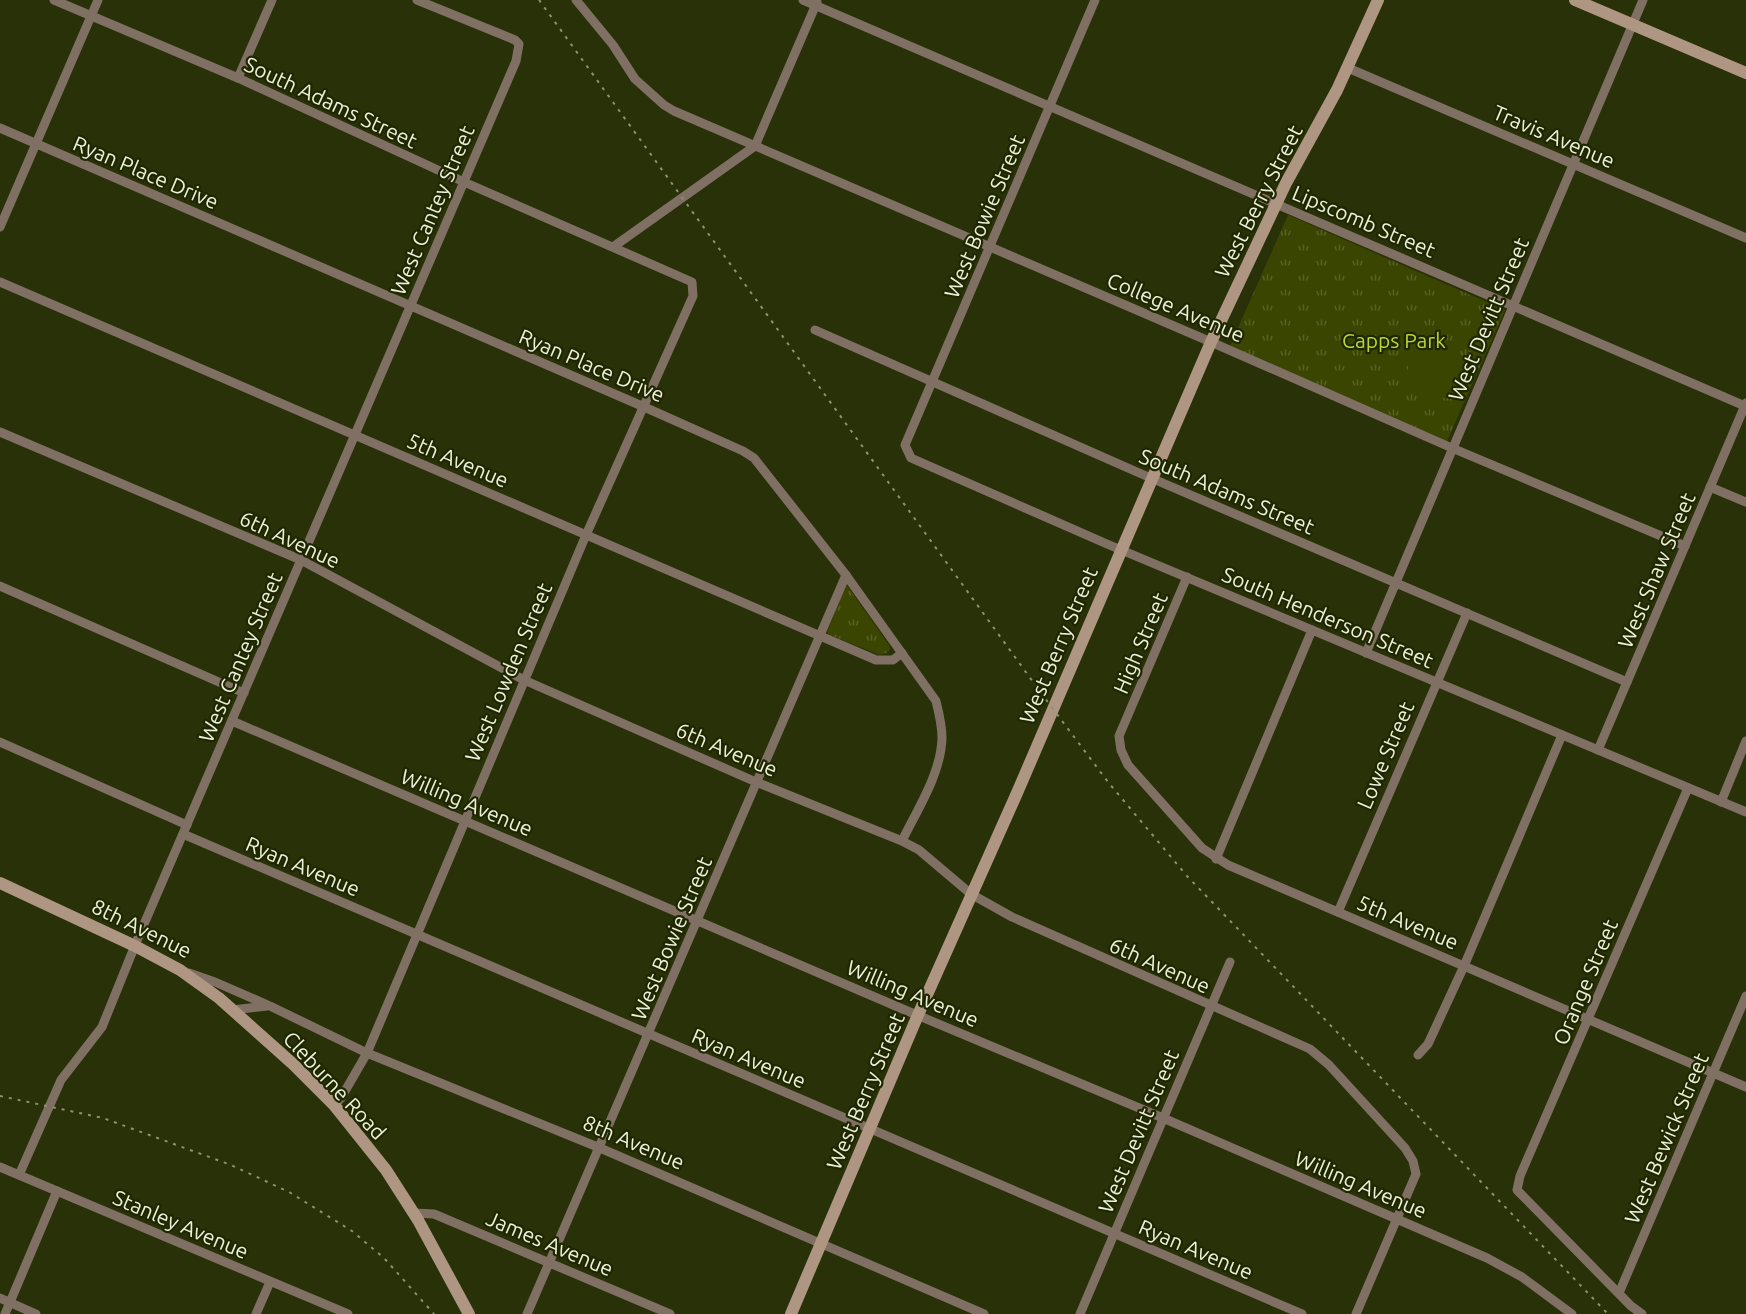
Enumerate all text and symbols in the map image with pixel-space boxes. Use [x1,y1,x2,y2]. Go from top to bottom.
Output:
street label: South Adams Street [241,51,421,153]
street label: Travis Avenue [1490,100,1618,172]
street label: West Berry Street [1209,121,1307,281]
street label: West Cantey Street [385,122,479,298]
street label: Ryan Place Drive [70,131,222,213]
street label: West Bowie Street [939,131,1029,301]
street label: Lipscomb Street [1289,180,1439,262]
street label: West Devitt Street [1443,234,1533,404]
street label: College Avenue [1104,267,1248,347]
street label: Ryan Place Drive [516,324,668,406]
park label: Capps Park [1342,328,1446,352]
street label: 5th Avenue [404,428,512,492]
street label: South Adams Street [1136,443,1318,539]
street label: West Shaw Street [1612,489,1700,651]
street label: 6th Avenue [236,505,344,573]
street label: South Henderson Street [1219,562,1437,672]
street label: West Berry Street [1014,563,1102,727]
street label: West Cantey Street [193,569,287,745]
street label: West Lowden Street [460,579,556,765]
street label: High Street [1108,589,1172,697]
street label: Lowe Street [1352,698,1418,812]
street label: 6th Avenue [673,717,781,781]
street label: Willing Avenue [398,763,536,841]
street label: Ryan Avenue [242,831,364,901]
street label: West Bowie Street [626,853,716,1023]
street label: 5th Avenue [1354,890,1462,954]
street label: 8th Avenue [88,894,196,962]
street label: Orange Street [1548,916,1622,1048]
street label: 6th Avenue [1106,932,1214,998]
street label: Willing Avenue [844,954,982,1032]
street label: West Berry Street [821,1009,909,1173]
street label: Ryan Avenue [688,1023,810,1093]
street label: Cleburne Road [279,1026,391,1144]
street label: West Devitt Street [1093,1046,1183,1216]
street label: West Bewick Street [1619,1049,1713,1227]
street label: 8th Avenue [580,1110,688,1174]
street label: Willing Avenue [1292,1145,1430,1223]
street label: Stanley Avenue [110,1185,252,1263]
street label: James Avenue [483,1205,617,1281]
street label: Ryan Avenue [1135,1214,1257,1284]

